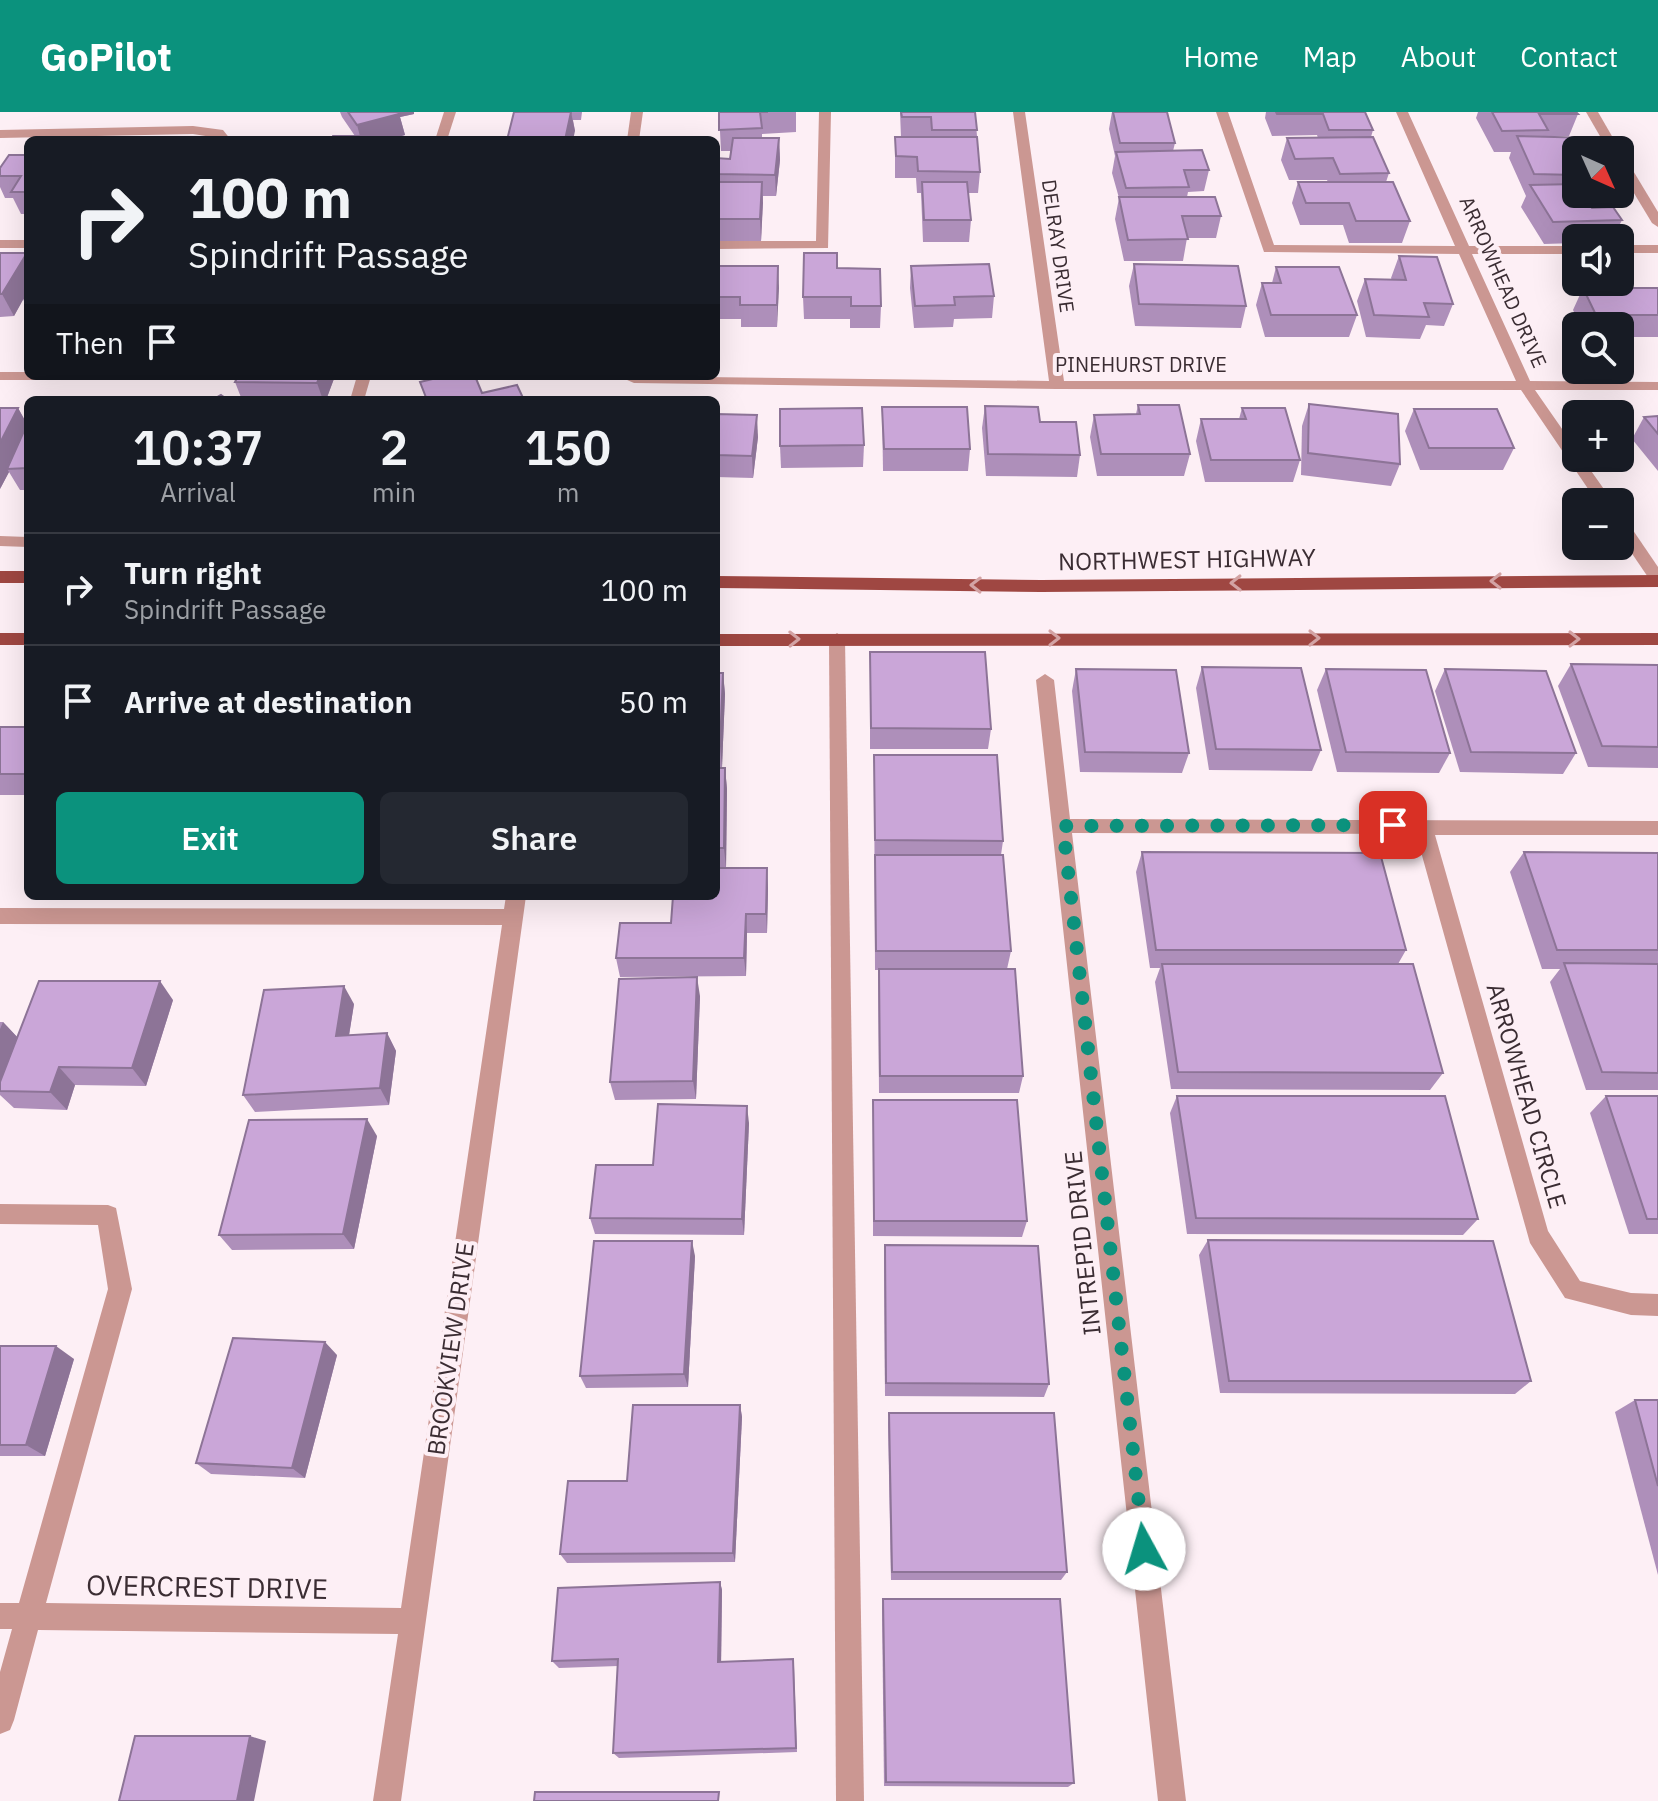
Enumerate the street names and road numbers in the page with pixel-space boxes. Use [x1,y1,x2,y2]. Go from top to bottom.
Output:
street label: DELRAY DRIVE [1036,178,1081,314]
street label: ARROWHEAD DRIVE [1453,192,1553,372]
street label: PINEHURST DRIVE [1055,351,1227,378]
street label: NORTHWEST HIGHWAY [1058,541,1316,577]
street label: ARROWHEAD CIRCLE [1479,979,1574,1212]
street label: INTREPID DRIVE [1056,1149,1108,1337]
street label: BROOKVIEW DRIVE [419,1240,481,1457]
street label: OVERCREST DRIVE [86,1566,328,1607]

